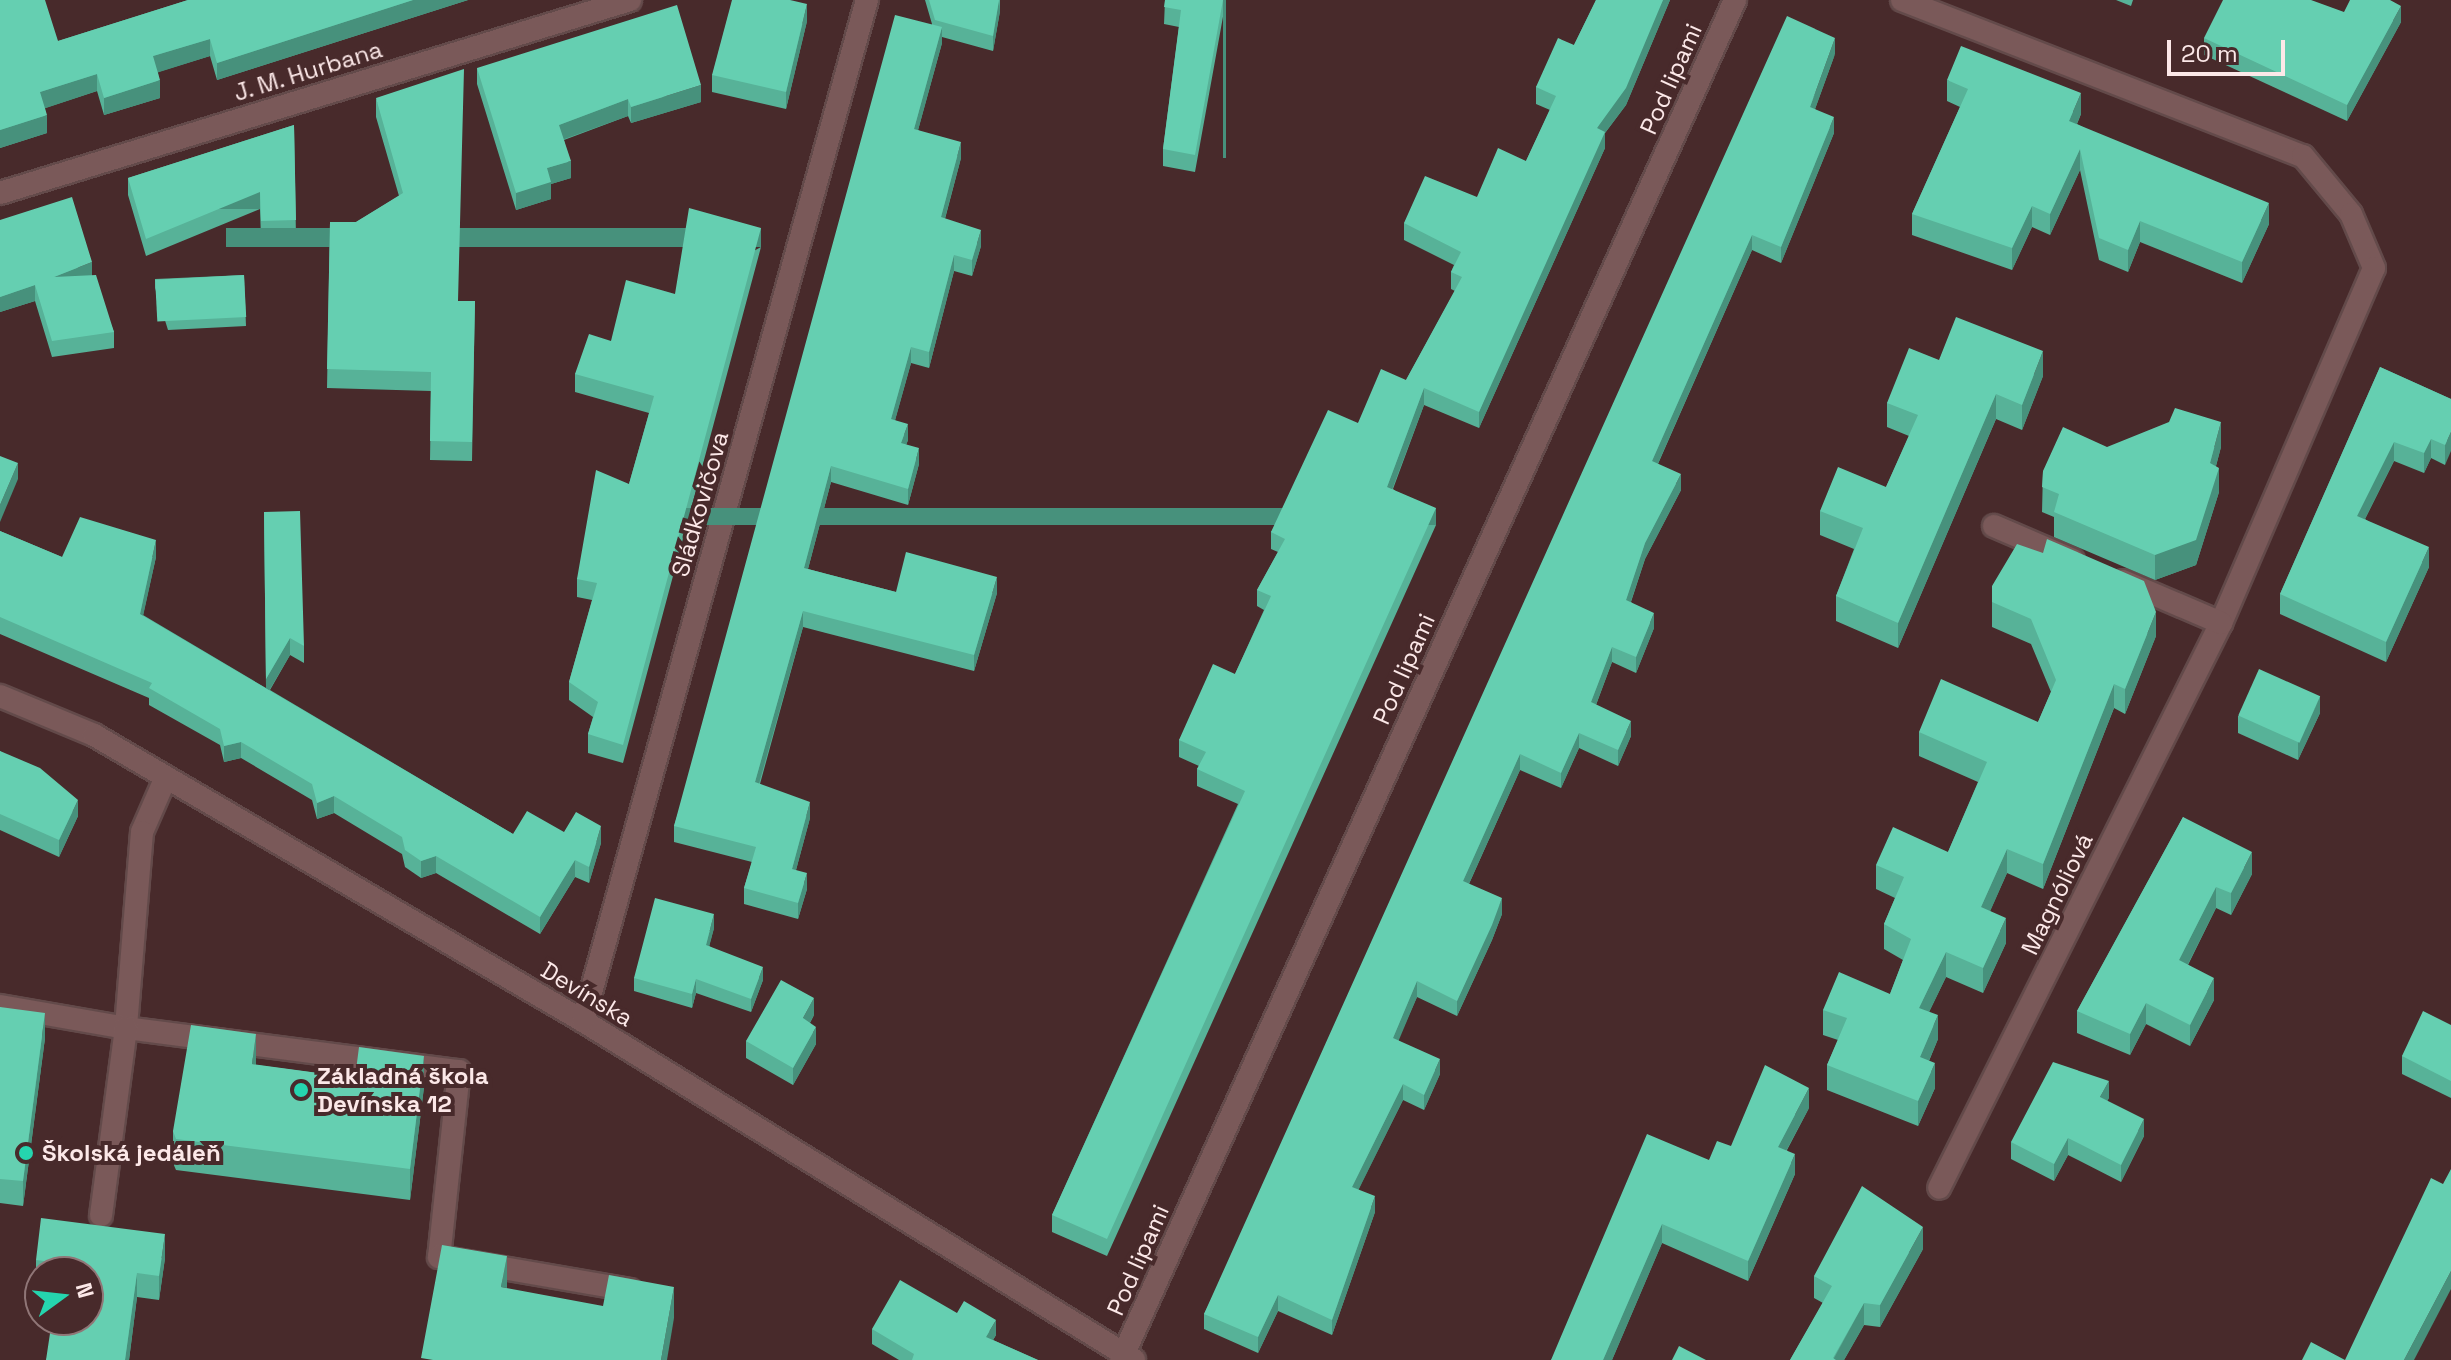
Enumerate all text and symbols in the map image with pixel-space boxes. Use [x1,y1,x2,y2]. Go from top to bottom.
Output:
street label: Pod lipami [1634,19,1708,139]
scale bar [2171,24,2289,74]
street label: J. M. Hurbana [229,35,387,107]
text: 20 m [2181,38,2238,69]
street label: Sládkovičova [665,428,735,580]
street label: Pod lipami [1367,609,1441,729]
street label: Magnóliová [2015,829,2099,959]
street label: Devínska [536,955,638,1033]
place label: Základná škola Devínska 12 [317,1062,489,1118]
marker: Základná škola Devínska 12 [292,1081,310,1099]
place label: Školská jedáleň [42,1139,221,1167]
marker: Školská jedáleň [17,1144,35,1162]
street label: Pod lipami [1101,1200,1175,1320]
north arrow [24,1256,104,1336]
text: N [70,1280,101,1301]

